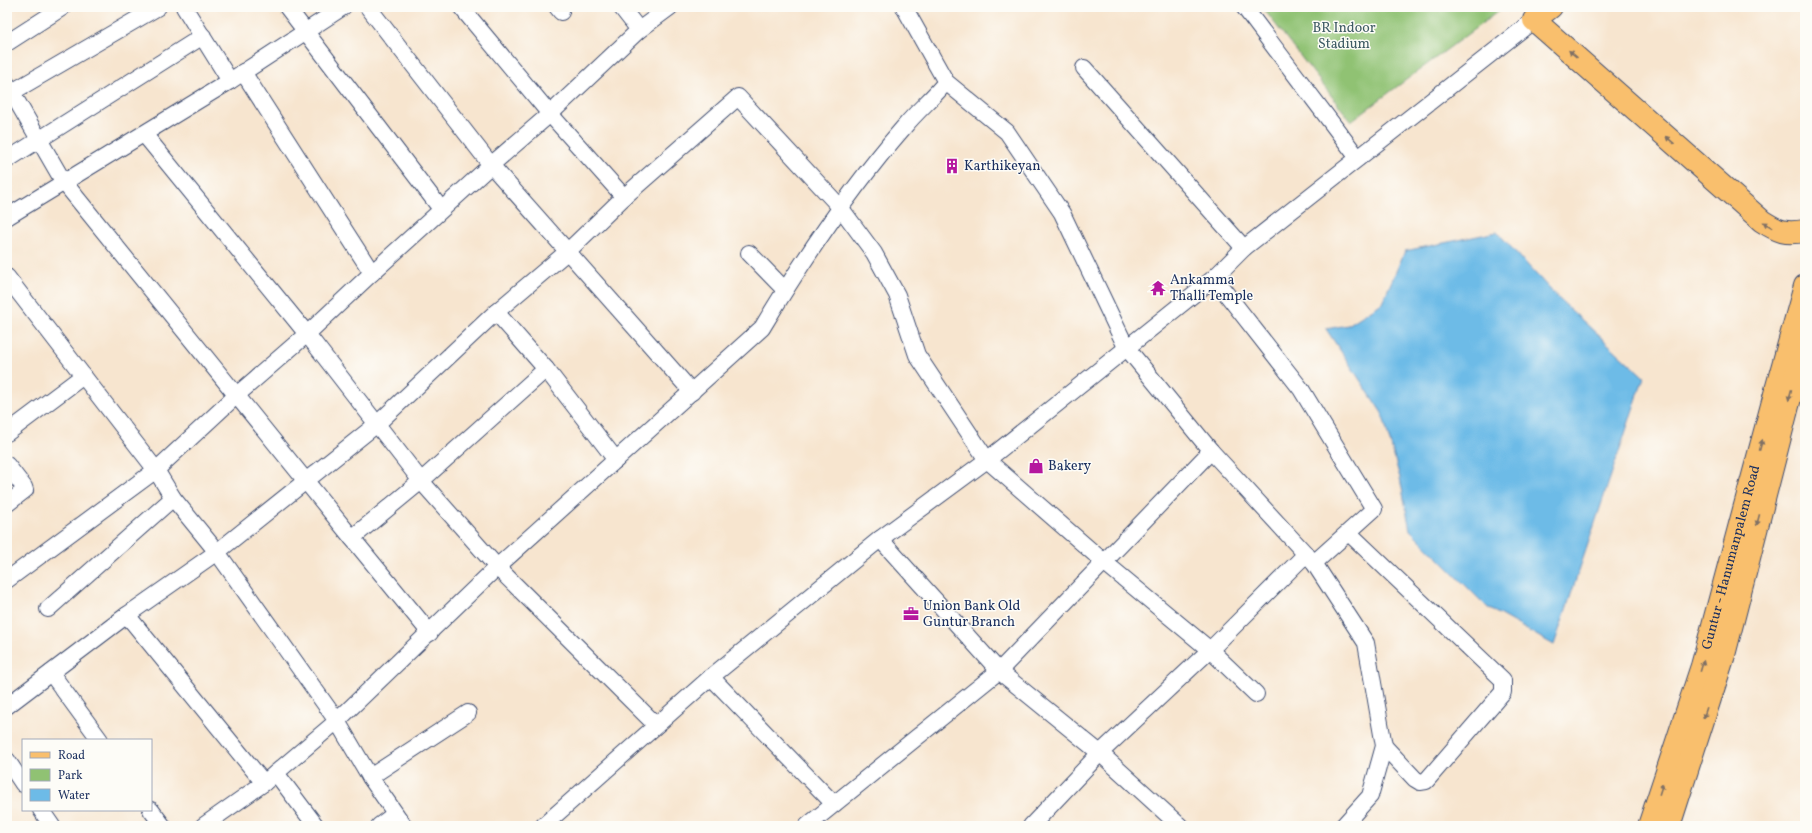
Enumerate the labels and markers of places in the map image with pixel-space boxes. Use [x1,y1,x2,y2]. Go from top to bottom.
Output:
building icon: Karthikeyan [943,157,961,175]
place label: Karthikeyan [964,157,1041,176]
place label: Ankamma Thalli Temple [1170,271,1253,306]
temple icon: Ankamma Thalli Temple [1149,279,1167,297]
shop icon: Bakery [1027,457,1045,475]
place label: Bakery [1048,457,1092,476]
place label: Union Bank Old Guntur Branch [923,597,1021,632]
office icon: Union Bank Old Guntur Branch [902,605,920,623]

